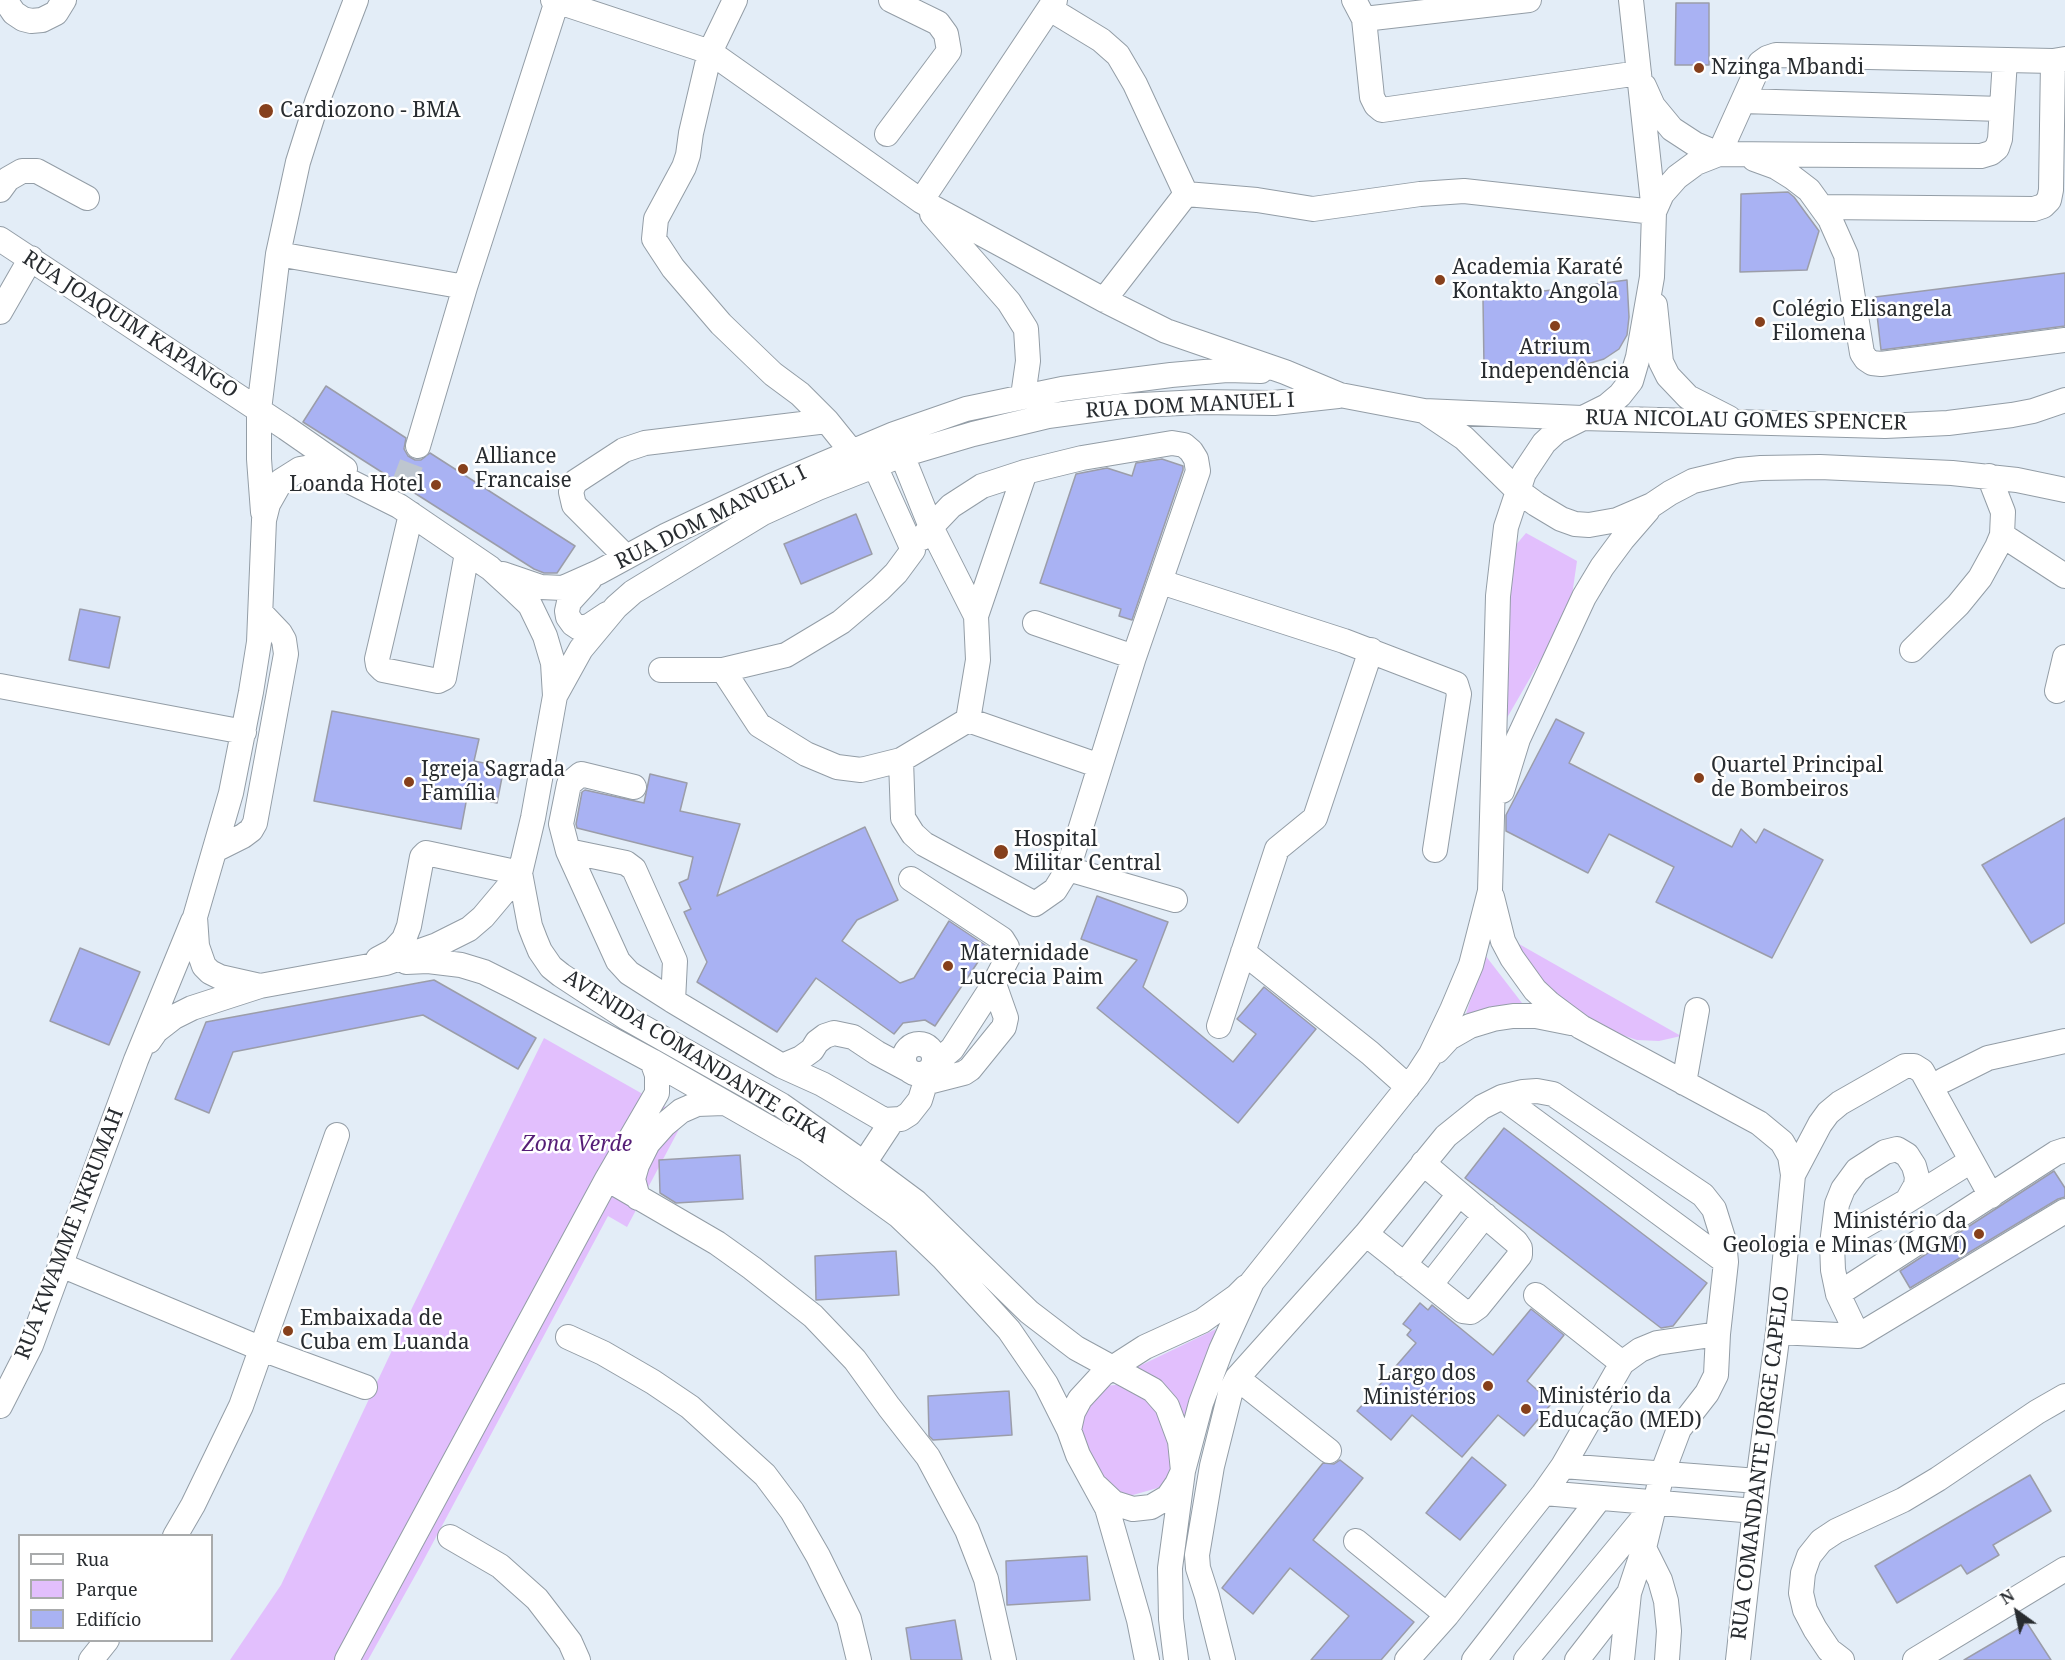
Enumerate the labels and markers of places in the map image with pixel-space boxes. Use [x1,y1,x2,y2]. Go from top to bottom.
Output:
place label: Nzinga Mbandi [1711,55,1864,81]
marker: Nzinga Mbandi [1692,61,1706,75]
place label: Cardiozono - BMA [280,98,461,124]
marker: Cardiozono - BMA [257,102,275,120]
place label: Academia Karaté Kontakto Angola [1452,255,1623,305]
marker: Academia Karaté Kontakto Angola [1433,273,1447,287]
place label: Colégio Elisangela Filomena [1772,297,1952,347]
marker: Colégio Elisangela Filomena [1753,315,1767,329]
marker: Atrium Independência [1548,319,1562,333]
place label: Atrium Independência [1480,335,1630,385]
place label: Alliance Francaise [475,444,572,494]
marker: Alliance Francaise [456,462,470,476]
place label: Loanda Hotel [289,472,424,498]
marker: Loanda Hotel [429,478,443,492]
place label: Quartel Principal de Bombeiros [1711,753,1883,803]
place label: Igreja Sagrada Família [421,757,565,807]
marker: Quartel Principal de Bombeiros [1692,771,1706,785]
marker: Igreja Sagrada Família [402,775,416,789]
place label: Hospital Militar Central [1014,827,1161,877]
marker: Hospital Militar Central [992,843,1010,861]
place label: Maternidade Lucrecia Paim [960,941,1103,991]
marker: Maternidade Lucrecia Paim [941,959,955,973]
place label: Ministério da Geologia e Minas (MGM) [1722,1209,1967,1259]
marker: Ministério da Geologia e Minas (MGM) [1972,1227,1986,1241]
place label: Embaixada de Cuba em Luanda [300,1306,469,1356]
marker: Embaixada de Cuba em Luanda [281,1324,295,1338]
place label: Largo dos Ministérios [1363,1361,1476,1411]
marker: Largo dos Ministérios [1481,1379,1495,1393]
place label: Ministério da Educação (MED) [1538,1384,1702,1434]
marker: Ministério da Educação (MED) [1519,1402,1533,1416]

